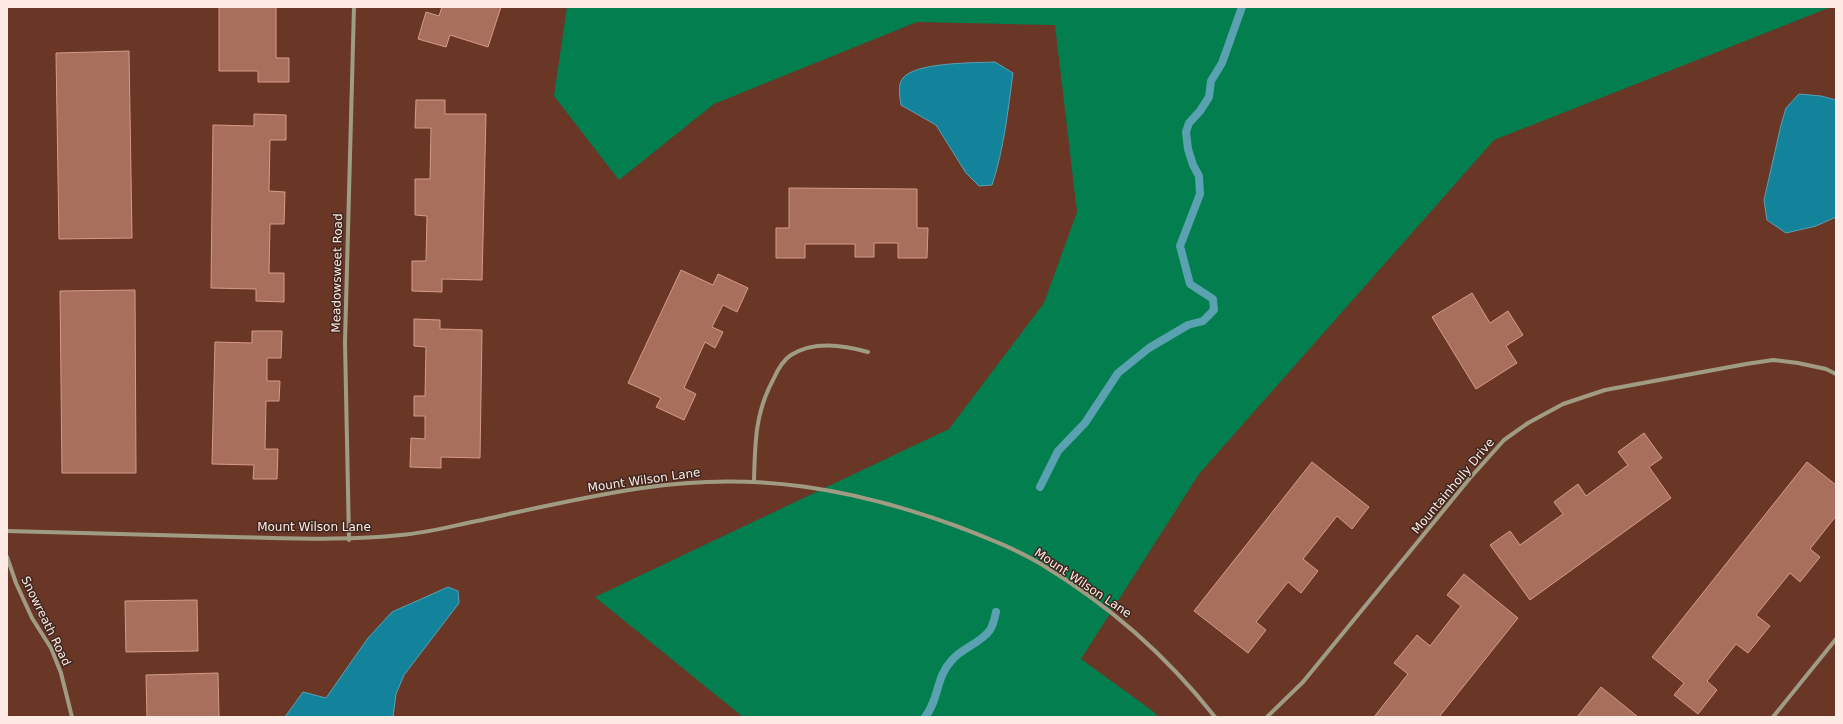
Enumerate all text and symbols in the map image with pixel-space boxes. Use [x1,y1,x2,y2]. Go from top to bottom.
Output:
street label: Meadowsweet Road [329,213,345,333]
street label: Mountainholly Drive [1409,435,1497,537]
street label: Mount Wilson Lane [587,465,701,495]
street label: Mount Wilson Lane [257,520,371,534]
street label: Mount Wilson Lane [1032,545,1134,621]
street label: Snowreath Road [18,574,74,668]

